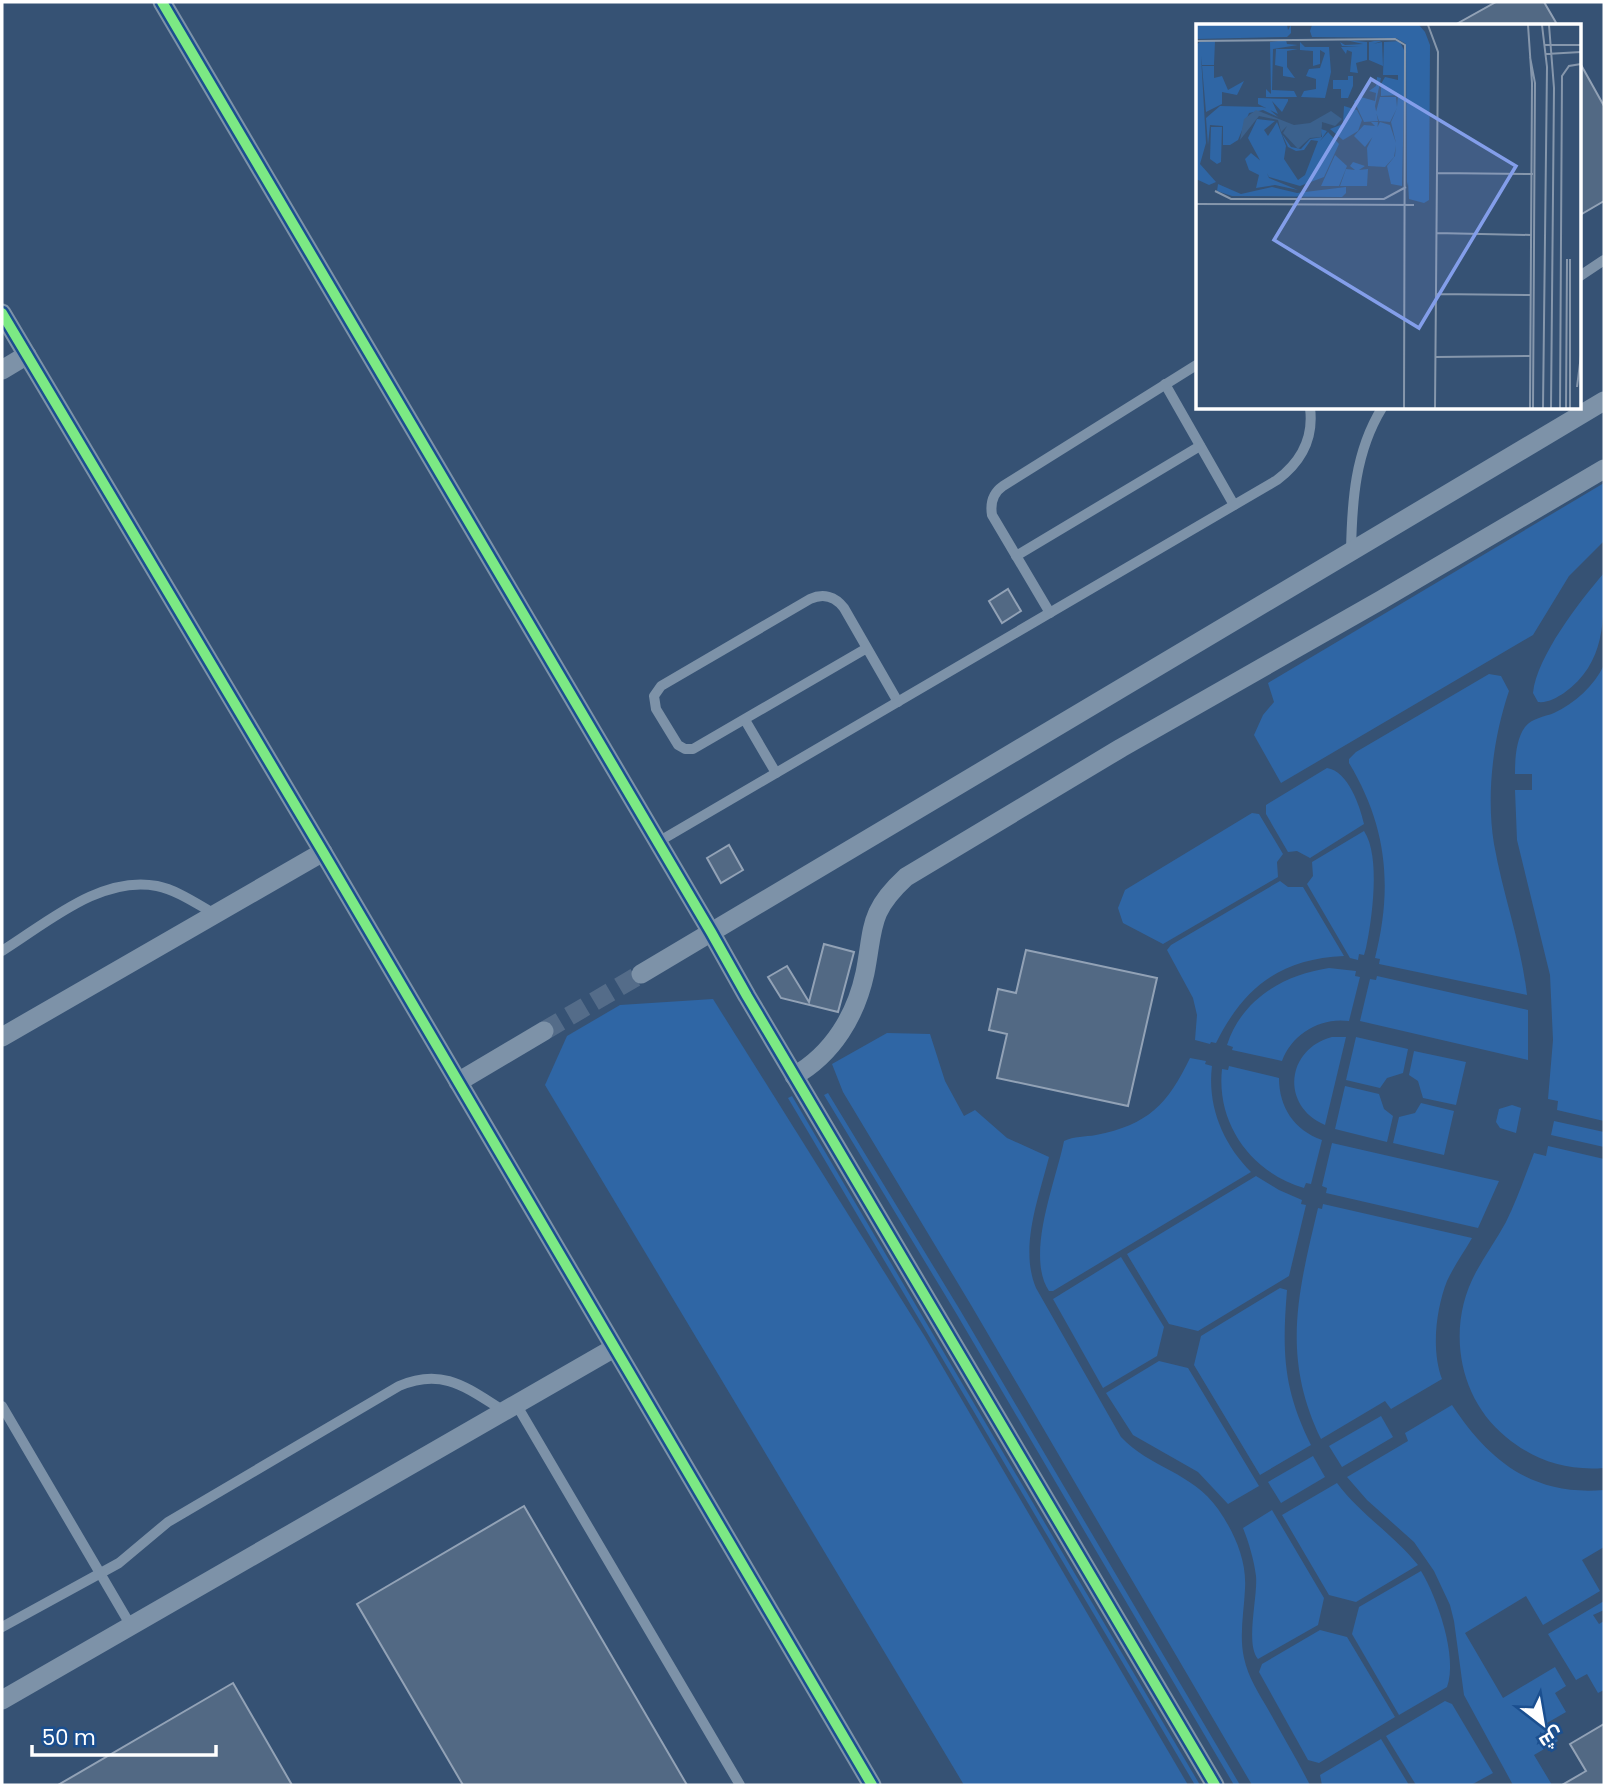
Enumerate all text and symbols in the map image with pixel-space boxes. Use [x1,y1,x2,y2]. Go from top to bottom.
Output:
inset map [1196,24,1582,410]
north arrow [1508,1689,1578,1759]
scale bar [32,1714,215,1758]
text: ش [1534,1720,1569,1756]
text: 50 m [42,1723,96,1752]

